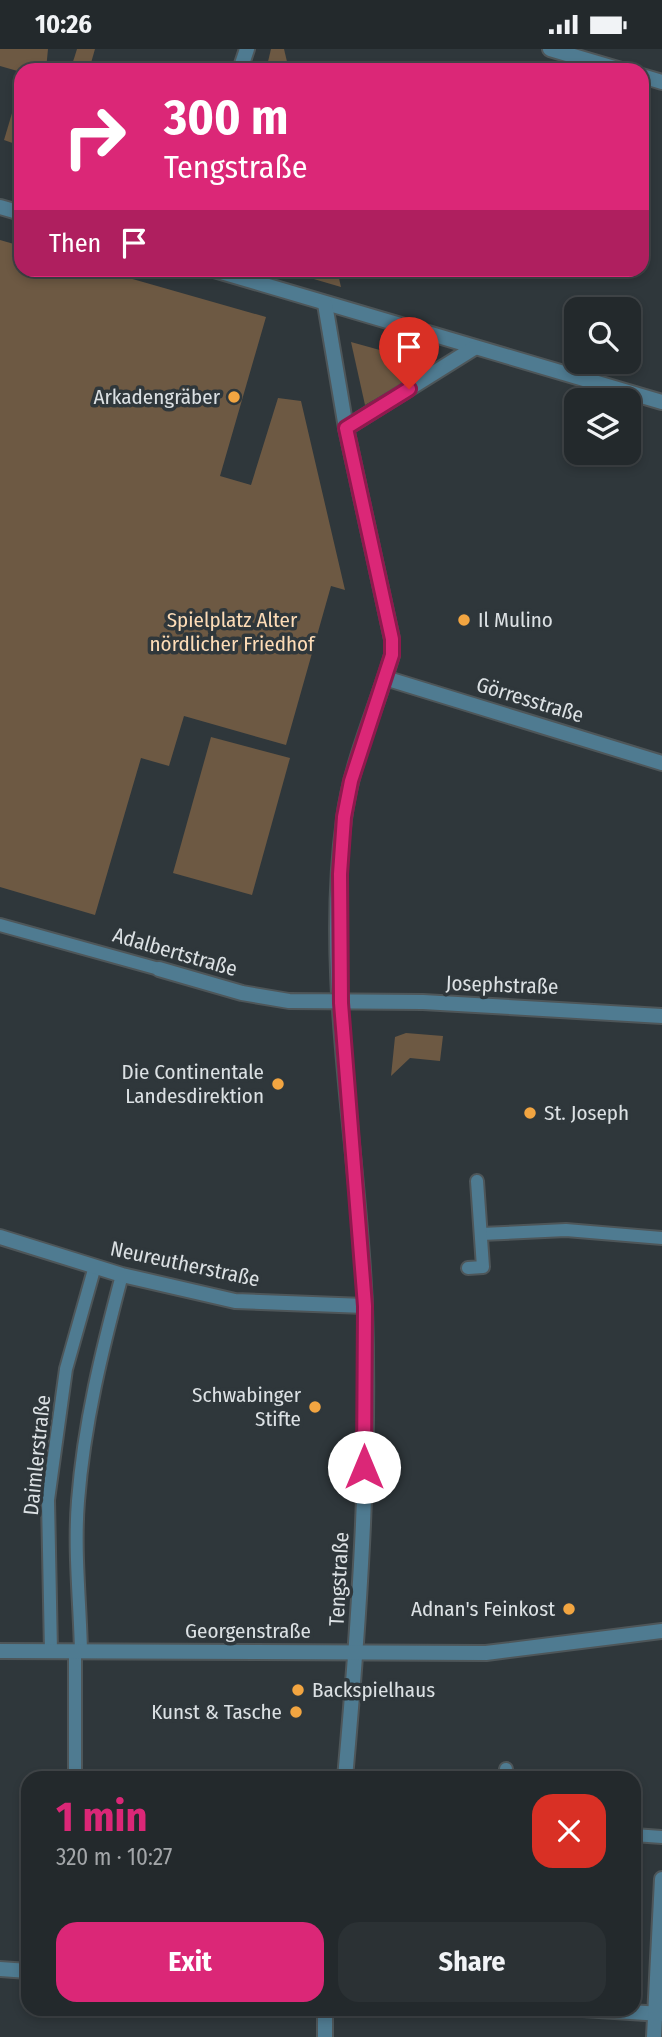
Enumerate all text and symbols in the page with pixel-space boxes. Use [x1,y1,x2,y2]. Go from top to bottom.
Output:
text: 10:26 [35,9,92,40]
text: 300 m [164,88,288,147]
icon: right [49,91,140,182]
text: Tengstraße [164,148,307,186]
icon: arrive [115,224,153,262]
text: Then [49,228,101,259]
map controls [564,297,641,465]
button: search [564,297,641,374]
pin [379,317,439,389]
icon: arrive [390,328,428,366]
place label: Arkadengräber [93,384,221,410]
button: layers [564,388,641,465]
marker: Arkadengräber [226,389,242,405]
park label: Spielplatz Alter nördlicher Friedhof [150,607,316,657]
place label: Il Mulino [478,607,553,633]
marker: Il Mulino [456,612,472,628]
street label: Görresstraße [473,671,587,729]
street label: Adalbertstraße [110,922,240,982]
street label: Josephstraße [445,970,559,1000]
place label: Die Continentale Landesdirektion [122,1059,264,1109]
marker: Die Continentale Landesdirektion [270,1076,286,1092]
place label: St. Joseph [544,1100,629,1126]
marker: St. Joseph [522,1105,538,1121]
street label: Neureutherstraße [108,1235,262,1293]
place label: Schwabinger Stifte [192,1382,302,1432]
street label: Daimlerstraße [18,1393,56,1517]
marker: Schwabinger Stifte [307,1399,323,1415]
position arrow [327,1430,401,1504]
street label: Tengstraße [324,1531,354,1627]
place label: Adnan's Feinkost [411,1596,555,1622]
marker: Adnan's Feinkost [561,1601,577,1617]
street label: Georgenstraße [185,1618,311,1644]
place label: Backspielhaus [312,1677,435,1703]
marker: Backspielhaus [290,1682,306,1698]
place label: Kunst & Tasche [151,1699,282,1725]
marker: Kunst & Tasche [288,1704,304,1720]
text: 1 min [56,1792,147,1842]
button: close [532,1794,606,1868]
text: 320 m · 10:27 [56,1843,172,1871]
button: Exit [56,1922,324,2002]
button: Share [338,1922,606,2002]

